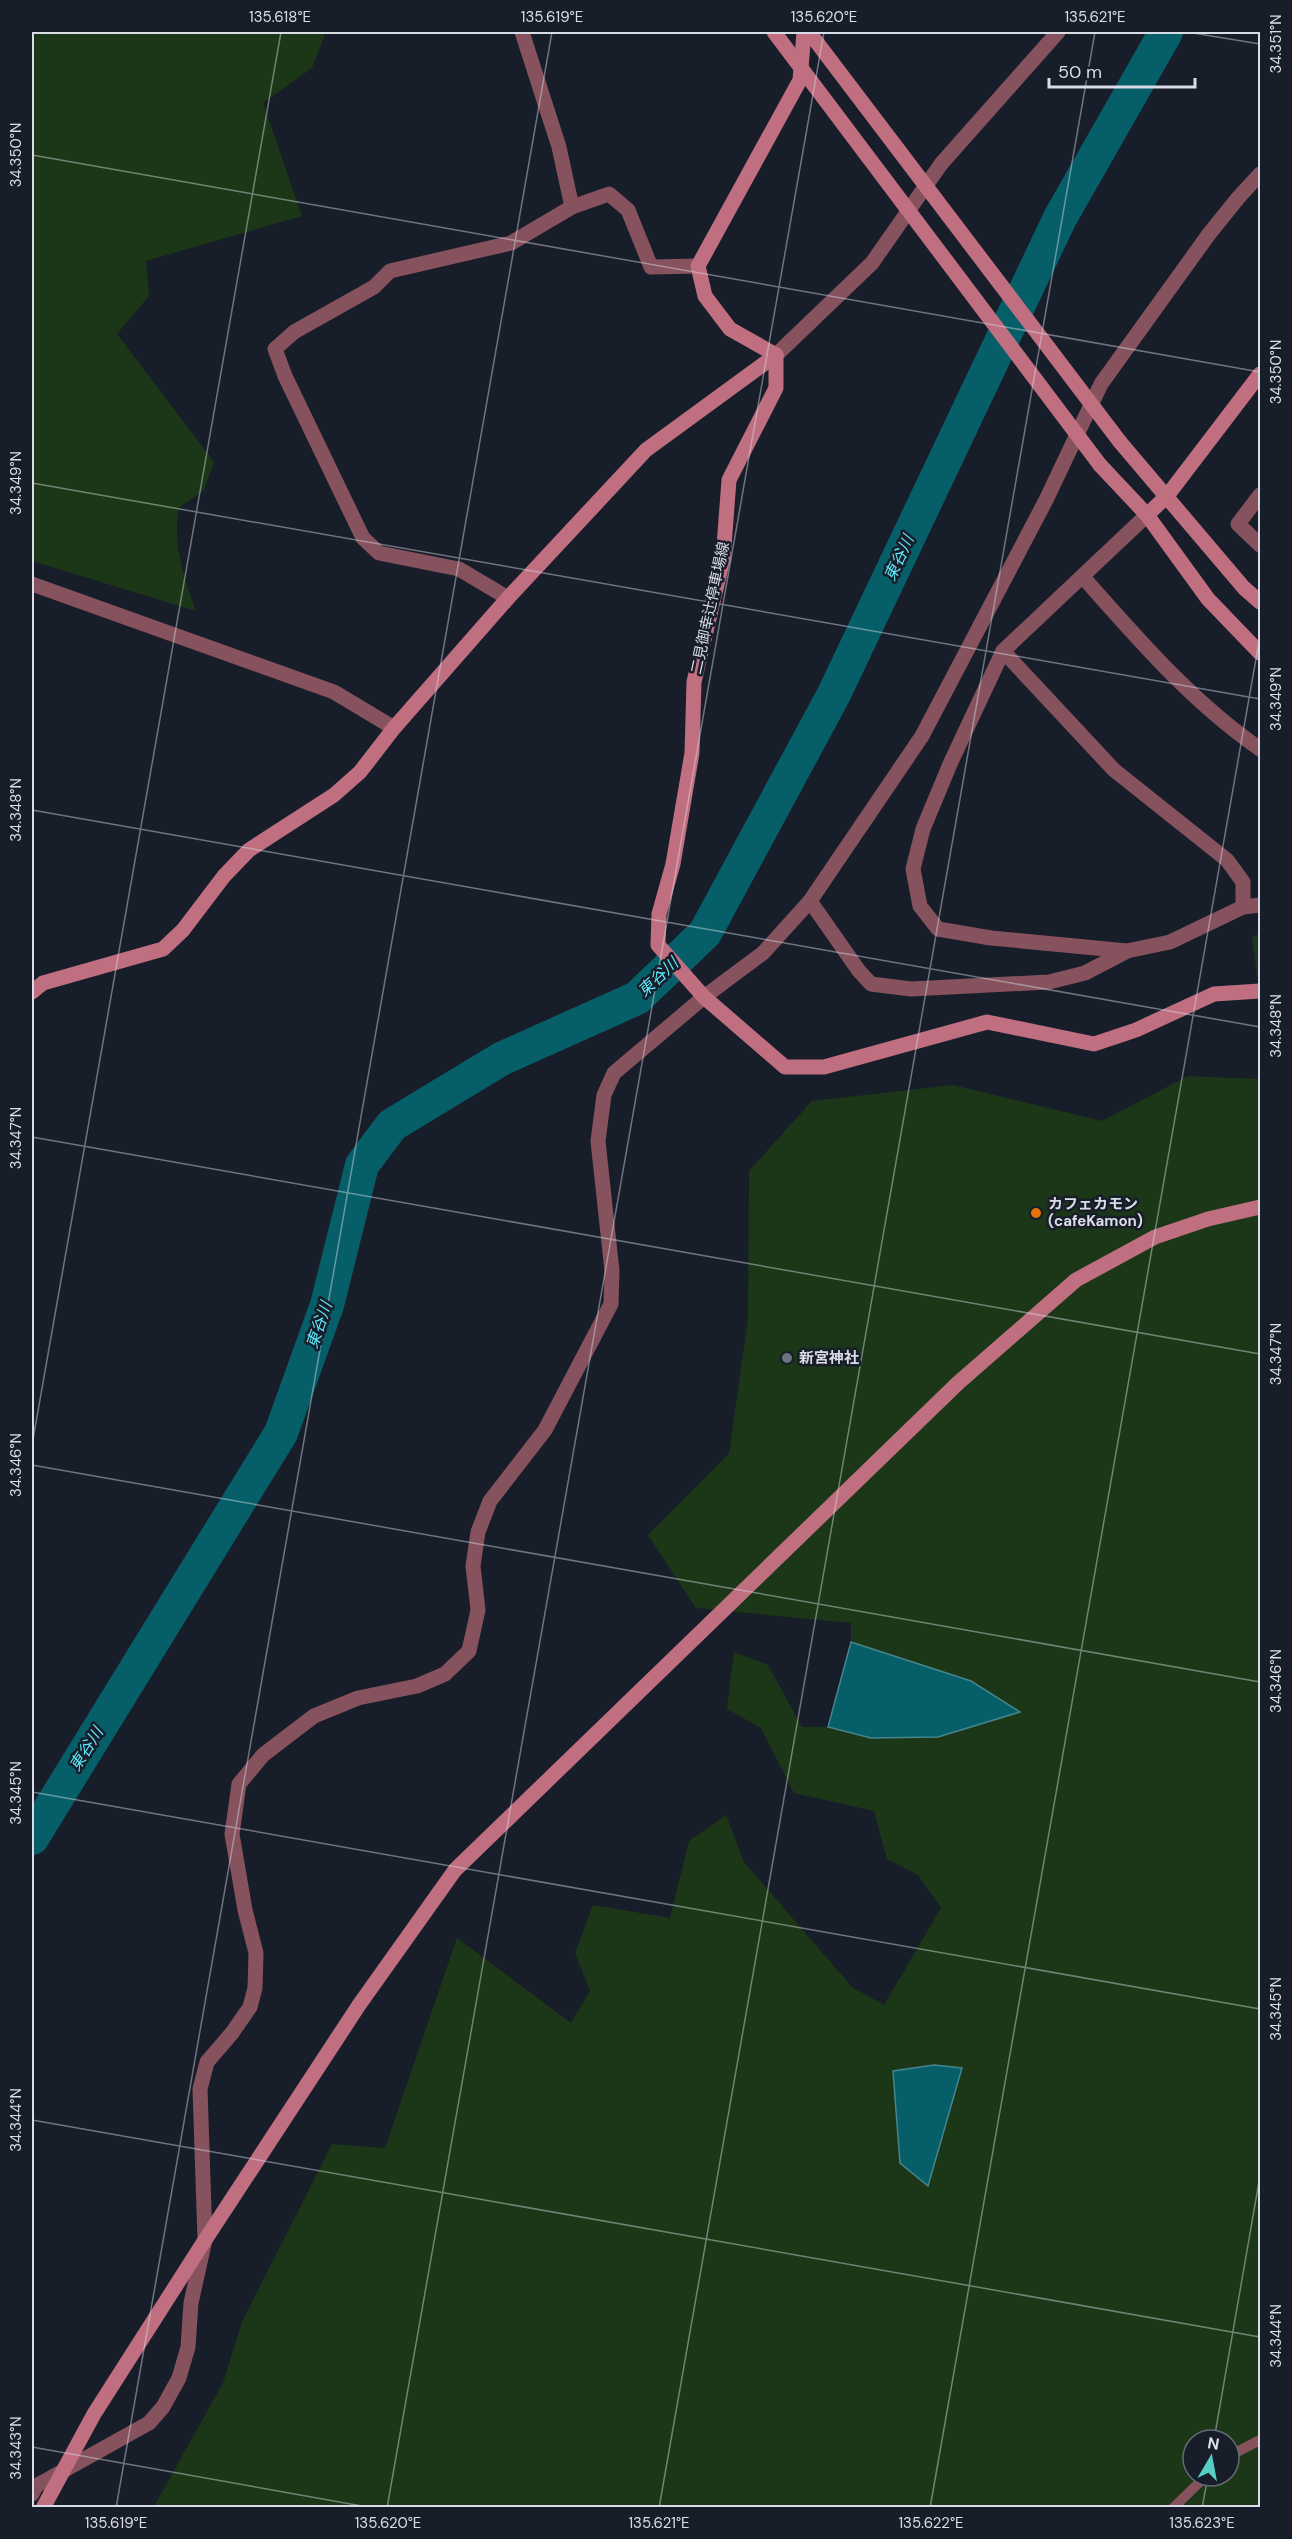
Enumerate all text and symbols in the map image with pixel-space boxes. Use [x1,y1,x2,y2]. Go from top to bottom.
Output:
text: 135.618°E [249,7,311,27]
text: 135.619°E [521,7,583,27]
text: 135.620°E [791,7,857,27]
text: 135.621°E [1064,7,1126,27]
text: 34.351°N [1266,14,1286,74]
scale bar [1049,51,1194,89]
text: 50 m [1058,60,1102,84]
text: 34.350°N [6,123,26,187]
text: 34.350°N [1266,340,1286,404]
text: 34.349°N [6,451,26,515]
water label: 東谷川 [879,530,920,584]
street label: 二見御幸辻停車場線 [686,540,734,676]
text: 34.349°N [1266,667,1286,731]
text: 34.348°N [6,778,26,842]
water label: 東谷川 [633,952,684,1001]
text: 34.348°N [1266,994,1286,1058]
text: 34.347°N [6,1107,26,1169]
place label: カフェカモン (cafeKamon) [1048,1194,1143,1231]
marker: カフェカモン (cafeKamon) [1029,1206,1043,1220]
water label: 東谷川 [301,1297,337,1351]
text: 34.347°N [1266,1323,1286,1385]
place label: 新宮神社 [799,1348,859,1368]
marker: 新宮神社 [780,1351,794,1365]
text: 34.346°N [6,1433,26,1497]
text: 34.346°N [1266,1649,1286,1713]
water label: 東谷川 [64,1721,109,1775]
text: 34.345°N [6,1761,26,1825]
text: 34.345°N [1266,1977,1286,2041]
text: 34.344°N [6,2088,26,2152]
text: 34.344°N [1266,2304,1286,2368]
text: 34.343°N [6,2416,26,2480]
north arrow [1181,2428,1241,2488]
text: N [1206,2432,1221,2455]
text: 135.619°E [85,2513,147,2533]
text: 135.620°E [355,2513,421,2533]
text: 135.621°E [628,2513,690,2533]
text: 135.622°E [898,2513,964,2533]
text: 135.623°E [1169,2513,1235,2533]

